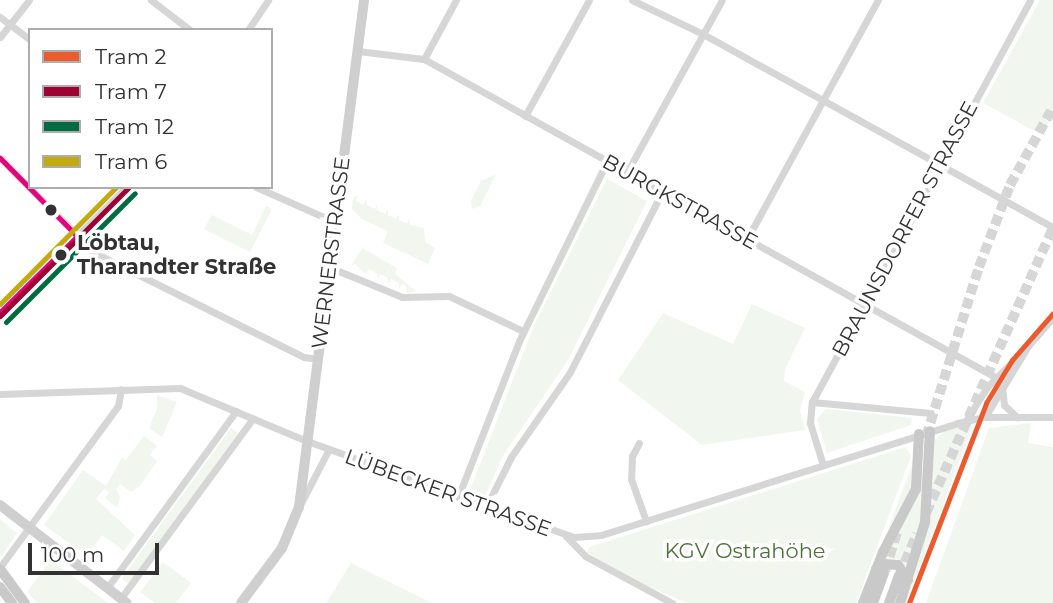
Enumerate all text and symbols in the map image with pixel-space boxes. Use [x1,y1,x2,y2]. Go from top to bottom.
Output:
legend [28,28,273,189]
text: Tram 2 [95,44,166,69]
text: Tram 7 [95,79,167,104]
street label: BRAUNSDORFER STRASSE [827,97,983,361]
text: Tram 12 [95,114,174,139]
text: Tram 6 [95,149,167,174]
street label: BURGKSTRASSE [598,149,762,255]
street label: WERNERSTRASSE [307,155,355,351]
unlabelled marker [44,203,58,217]
place label: Löbtau, Tharandter Straße [77,230,276,280]
marker: Löbtau, Tharandter Straße [51,245,71,265]
street label: LÜBECKER STRASSE [341,444,555,542]
scale bar [32,530,163,574]
park label: KGV Ostrahöhe [664,538,826,564]
text: 100 m [41,542,104,567]

